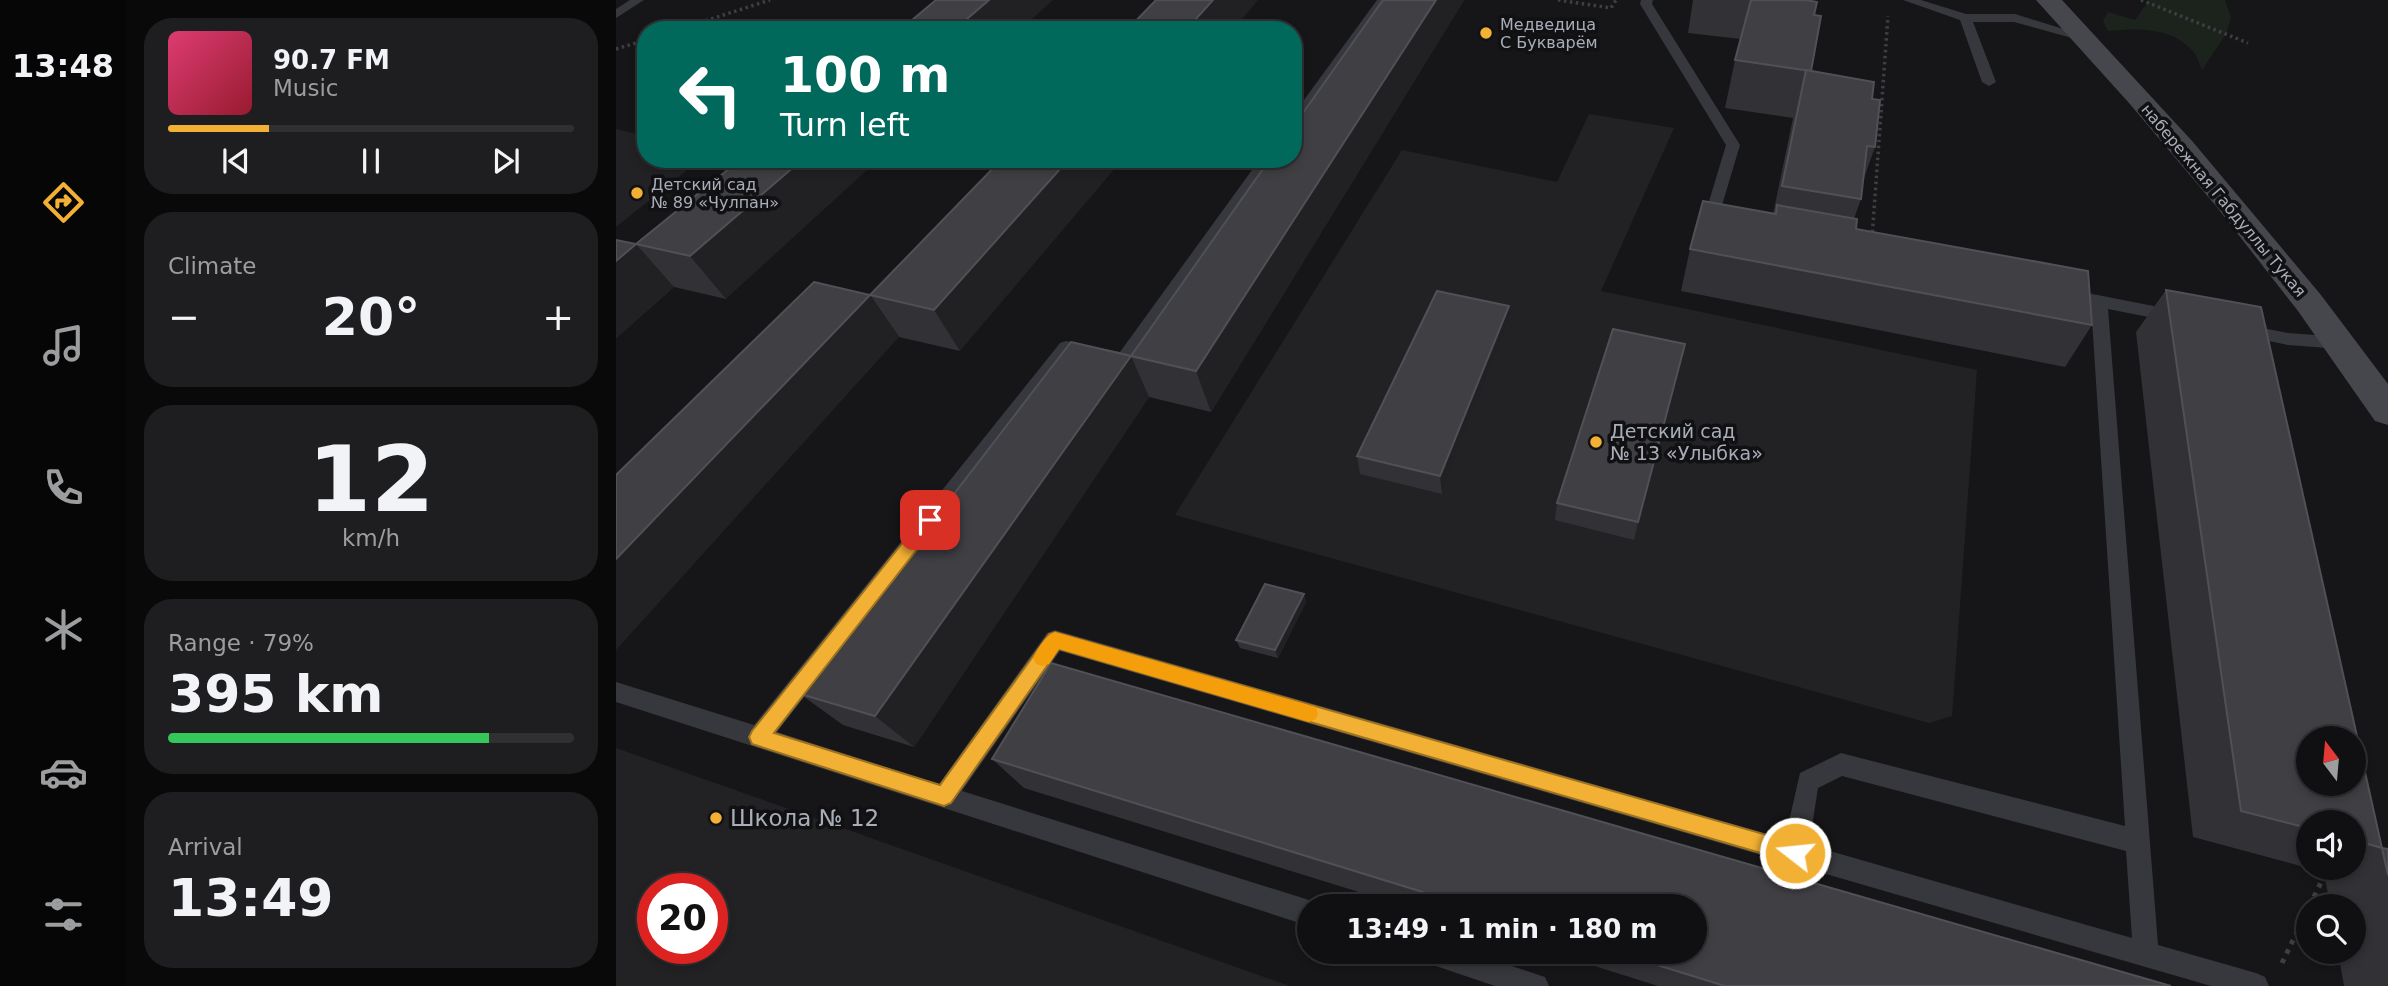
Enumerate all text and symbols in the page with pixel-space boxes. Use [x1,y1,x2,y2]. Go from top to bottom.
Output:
place label: Медведица С Букварём [1500,15,1598,52]
marker: Медведица С Букварём [1478,25,1494,41]
text: 90.7 FM [273,45,390,75]
text: 13:48 [12,47,114,85]
text: 100 m [780,47,950,104]
icon: left [665,49,756,140]
text: Music [273,75,338,101]
street label: набережная Габдуллы Тукая [2137,100,2310,301]
text: Turn left [780,106,910,144]
icon: previous [217,142,255,180]
icon: pause [352,142,390,180]
icon: next [487,142,525,180]
place label: Детский сад № 89 «Чулпан» [651,175,779,212]
icon: directions [39,178,88,227]
marker: Детский сад № 89 «Чулпан» [629,185,645,201]
text: Climate [168,253,257,279]
text: 20° [322,287,420,347]
text: − [168,295,200,339]
text: + [542,295,574,339]
icon: music [39,321,88,370]
place label: Детский сад № 13 «Улыбка» [1610,420,1763,464]
text: 12 [308,427,434,532]
marker: Детский сад № 13 «Улыбка» [1588,434,1604,450]
icon: phone [39,463,88,512]
pin [900,490,960,550]
icon: arrive [911,501,949,539]
text: km/h [342,525,400,551]
icon: climate [39,605,88,654]
text: Range · 79% [168,630,314,656]
text: 395 km [168,664,383,724]
north arrow [2296,726,2366,796]
map controls [2296,726,2366,964]
icon: car [39,748,88,797]
place label: Школа № 12 [730,805,879,831]
marker: Школа № 12 [708,810,724,826]
button: sound [2296,810,2366,880]
position arrow [1758,816,1832,890]
text: Arrival [168,834,243,860]
text: 13:49 [168,868,334,928]
speed limit sign: 20 [637,873,728,964]
icon: filters [39,890,88,939]
button: search [2296,894,2366,964]
text: 13:49 · 1 min · 180 m [1347,914,1657,944]

